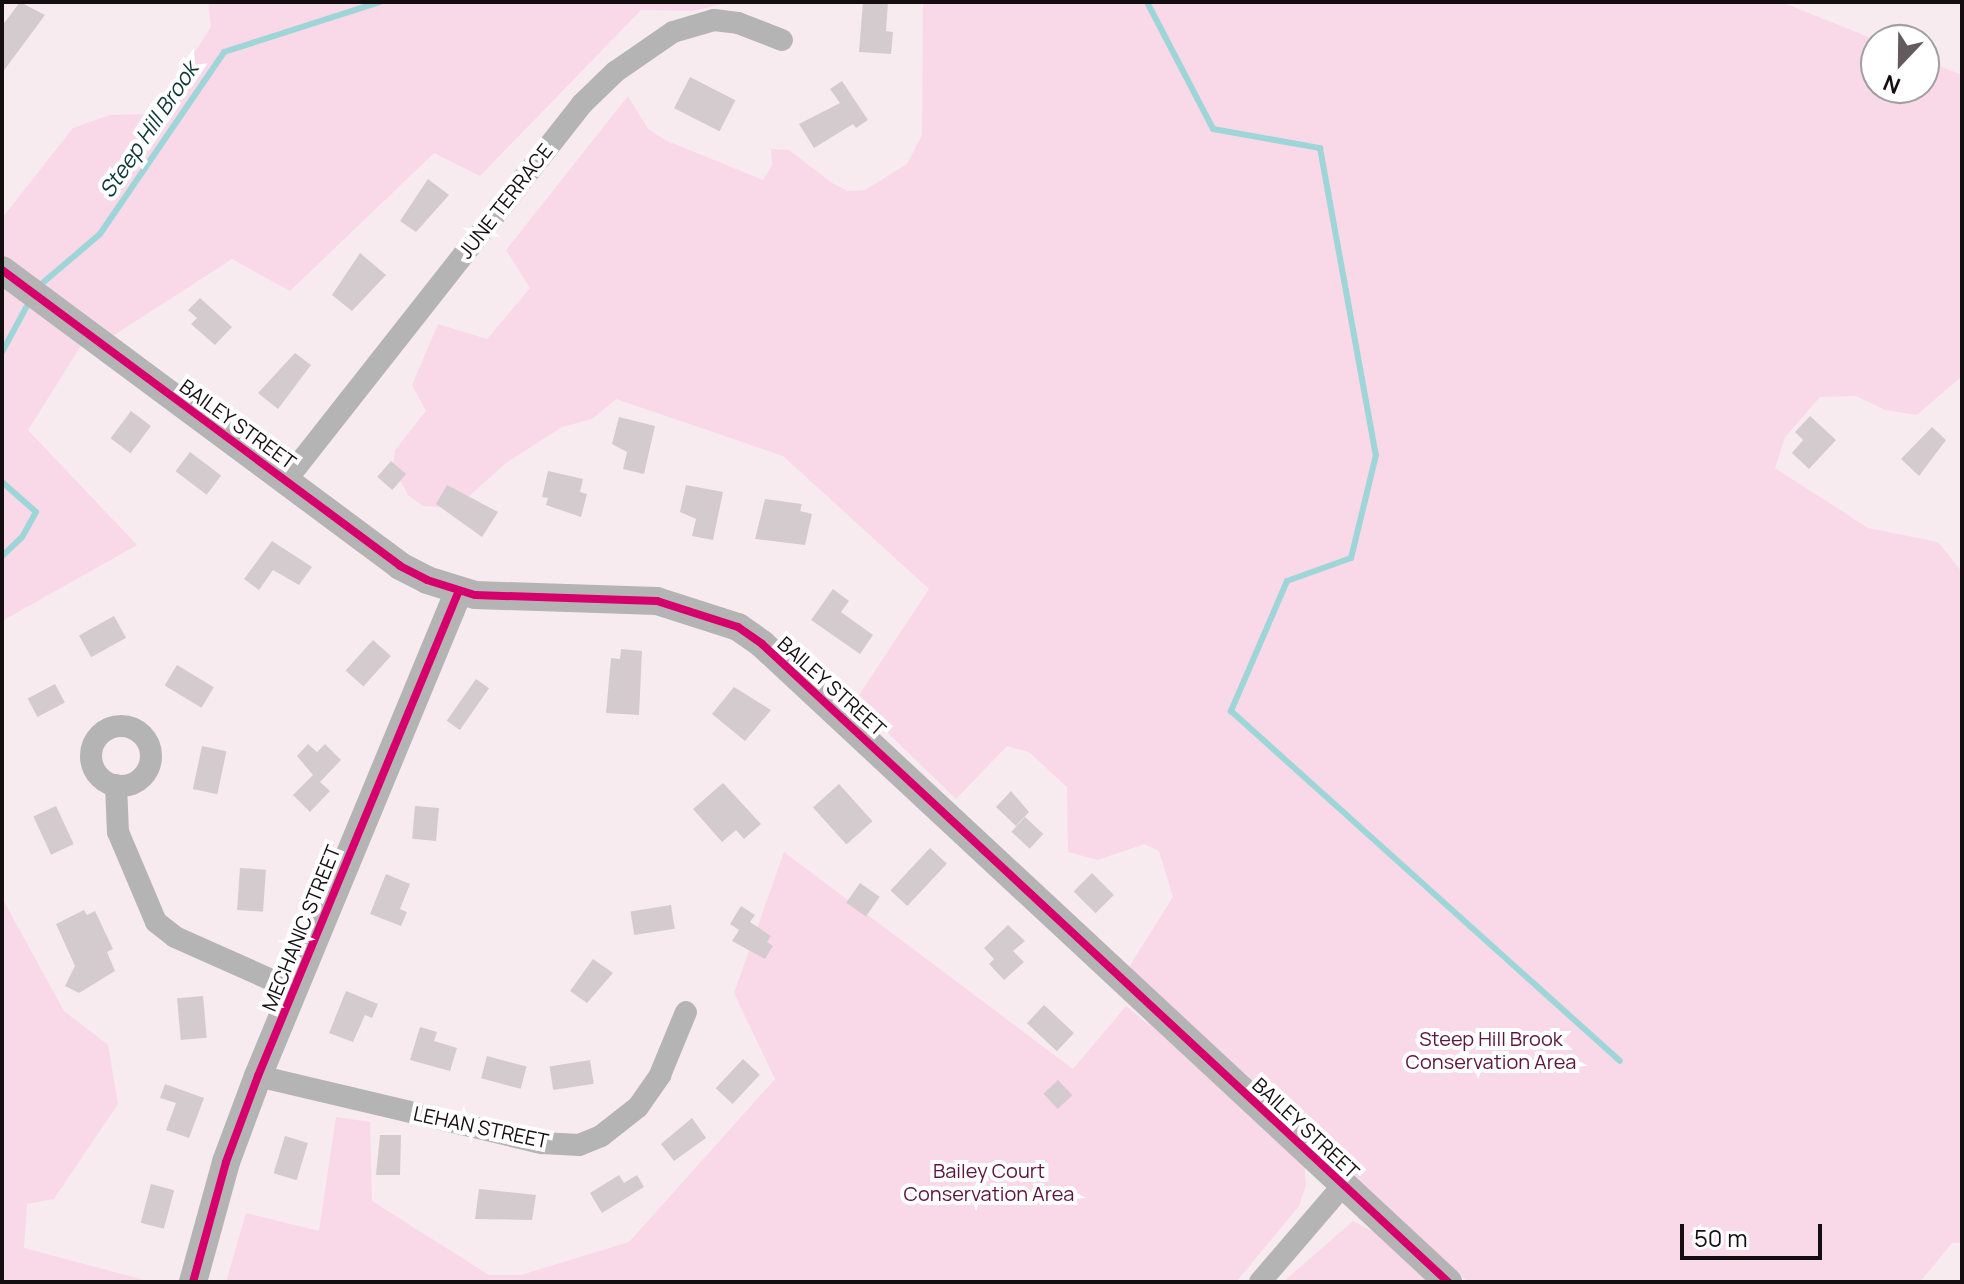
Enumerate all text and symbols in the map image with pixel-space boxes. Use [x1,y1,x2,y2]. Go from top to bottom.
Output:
north arrow [1860,24,1940,104]
water label: Steep Hill Brook [94,57,204,203]
text: N [1879,68,1905,101]
street label: JUNE TERRACE [453,139,557,263]
street label: BAILEY STREET [175,374,301,474]
street label: BAILEY STREET [773,631,891,741]
street label: MECHANIC STREET [257,842,345,1014]
park label: Steep Hill Brook Conservation Area [1406,1027,1576,1074]
street label: BAILEY STREET [1247,1072,1365,1184]
street label: LEHAN STREET [411,1101,551,1153]
park label: Bailey Court Conservation Area [904,1158,1074,1205]
scale bar [1684,1208,1826,1258]
text: 50 m [1694,1221,1748,1254]

